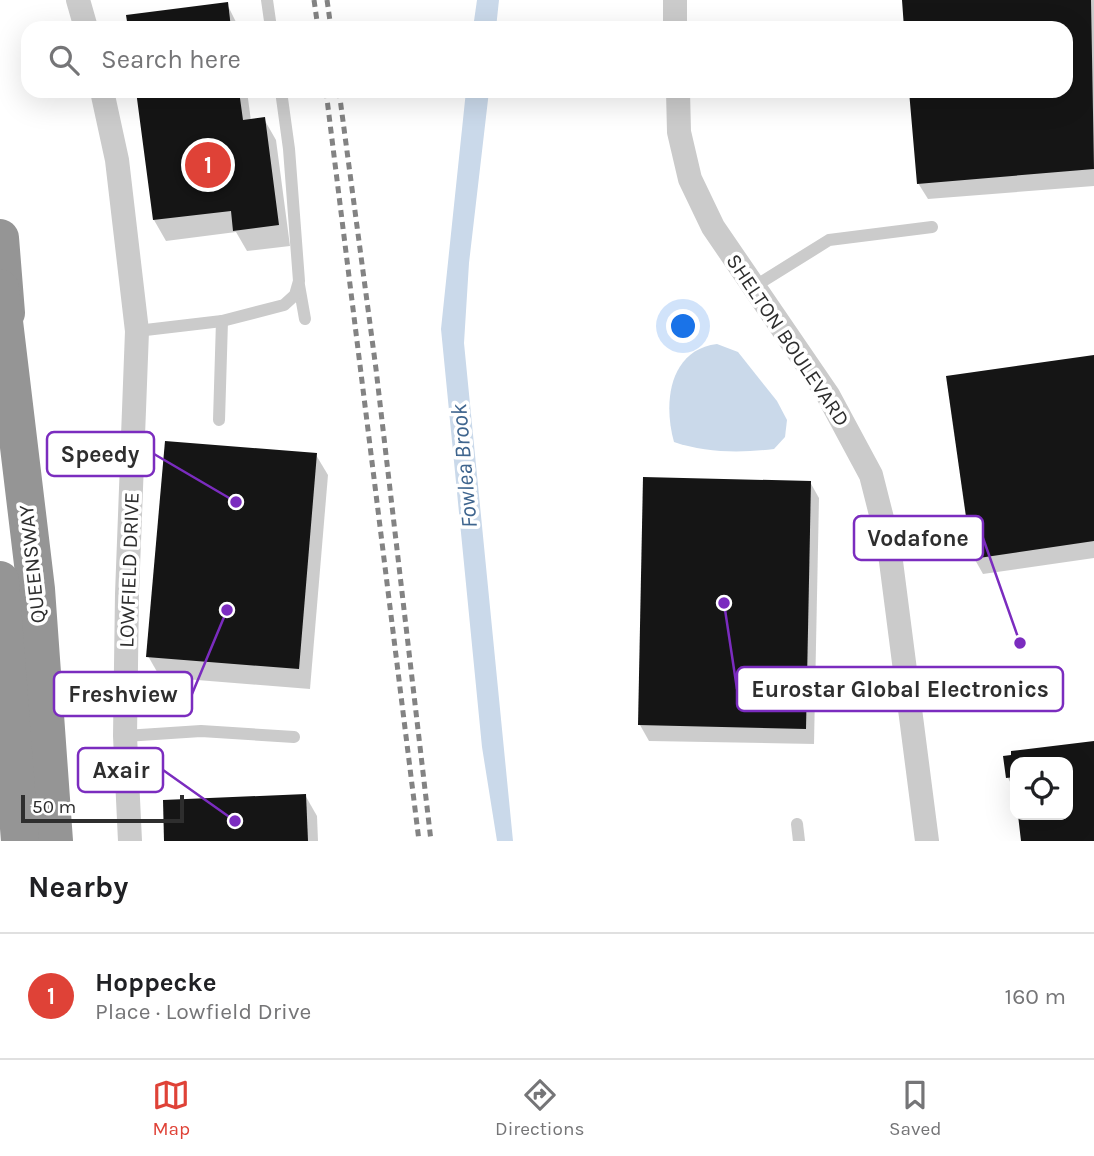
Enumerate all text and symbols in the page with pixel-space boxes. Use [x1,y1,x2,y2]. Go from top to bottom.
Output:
search box [21,21,1073,98]
icon: search [45,41,83,79]
text: Search here [101,44,241,75]
pin: 1 [185,139,231,191]
street label: SHELTON BOULEVARD [721,249,855,431]
your location [666,309,700,343]
water label: Fowlea Brook [445,402,483,529]
callout: Speedy [47,432,154,476]
text: Speedy [61,441,140,468]
street label: LOWFIELD DRIVE [114,492,144,648]
street label: QUEENSWAY [14,503,50,625]
callout: Vodafone [854,516,983,560]
text: Vodafone [867,525,969,552]
callout: Eurostar Global Electronics [737,667,1063,711]
callout: Freshview [54,672,192,716]
text: Eurostar Global Electronics [751,676,1049,703]
text: Freshview [68,681,178,708]
callout: Axair [78,748,163,792]
text: Axair [92,757,150,784]
map controls [1010,757,1073,820]
button: locate [1010,757,1073,820]
scale bar [21,792,184,824]
text: 50 m [32,796,76,818]
text: Nearby [28,869,128,905]
text: Hoppecke [95,967,217,998]
text: 1 [47,983,55,1010]
text: 160 m [1005,983,1066,1010]
text: Place · Lowfield Drive [95,998,311,1025]
tab: Map [152,1076,190,1140]
tab: Directions [495,1076,584,1140]
tab: Saved [889,1076,942,1140]

